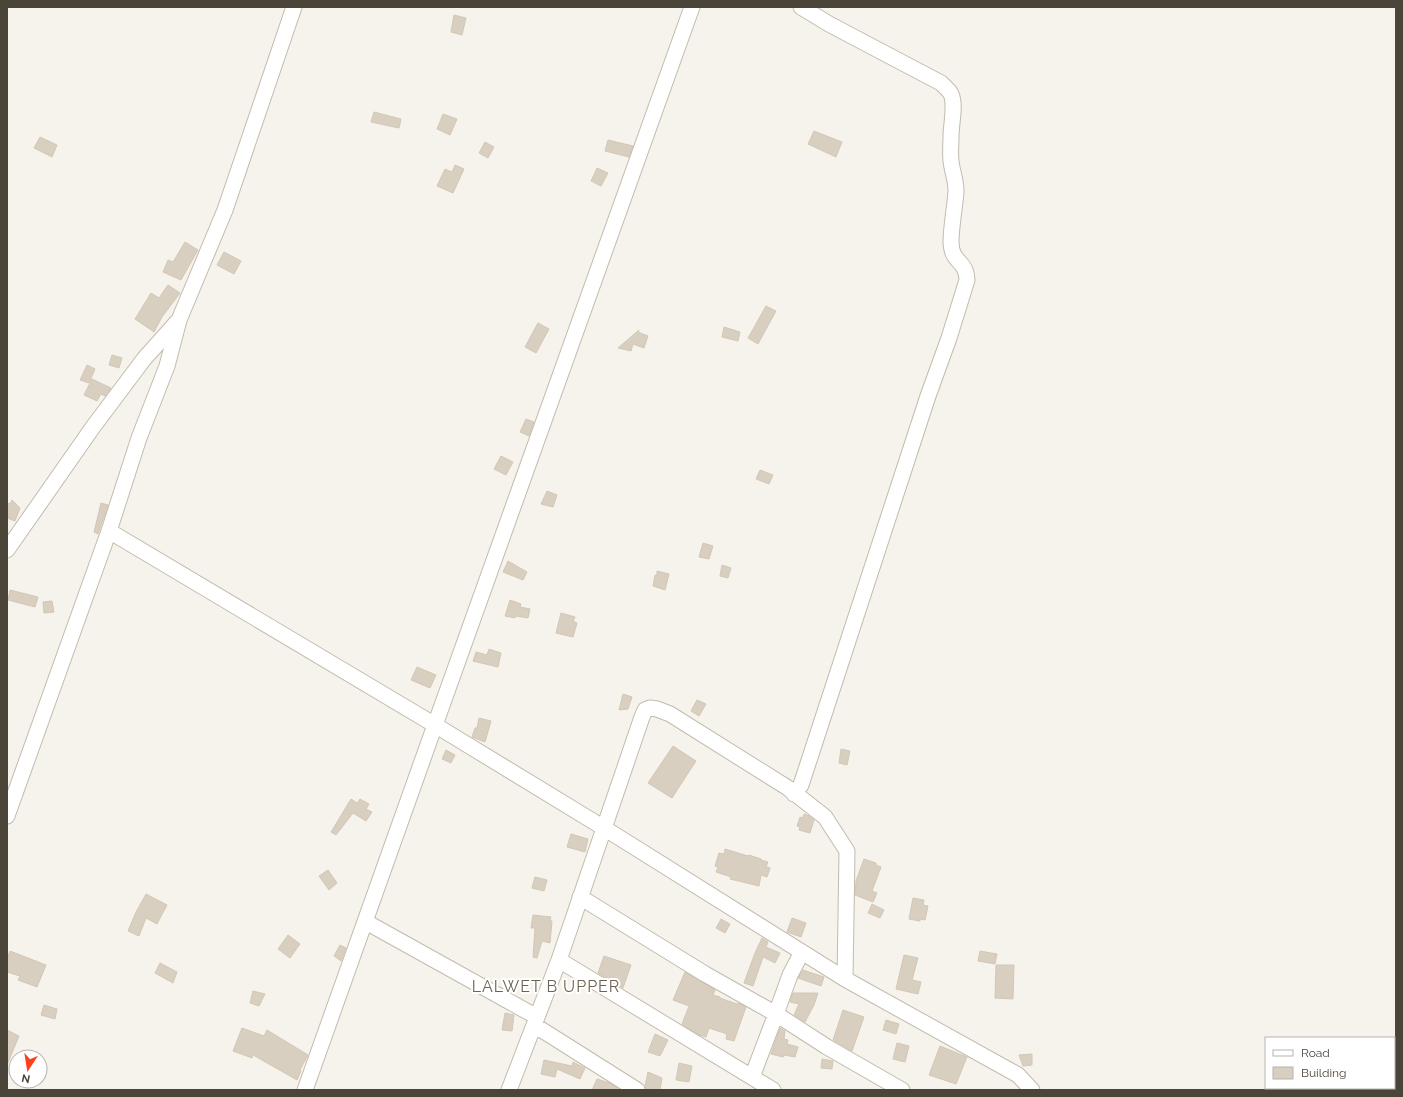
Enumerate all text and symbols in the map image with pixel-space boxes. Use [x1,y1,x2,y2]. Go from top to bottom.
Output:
district label: LALWET B UPPER [472,977,620,996]
legend [1265,1037,1395,1089]
text: Road [1301,1046,1330,1060]
north arrow [8,1049,48,1089]
text: Building [1301,1066,1347,1080]
text: N [21,1071,31,1086]

